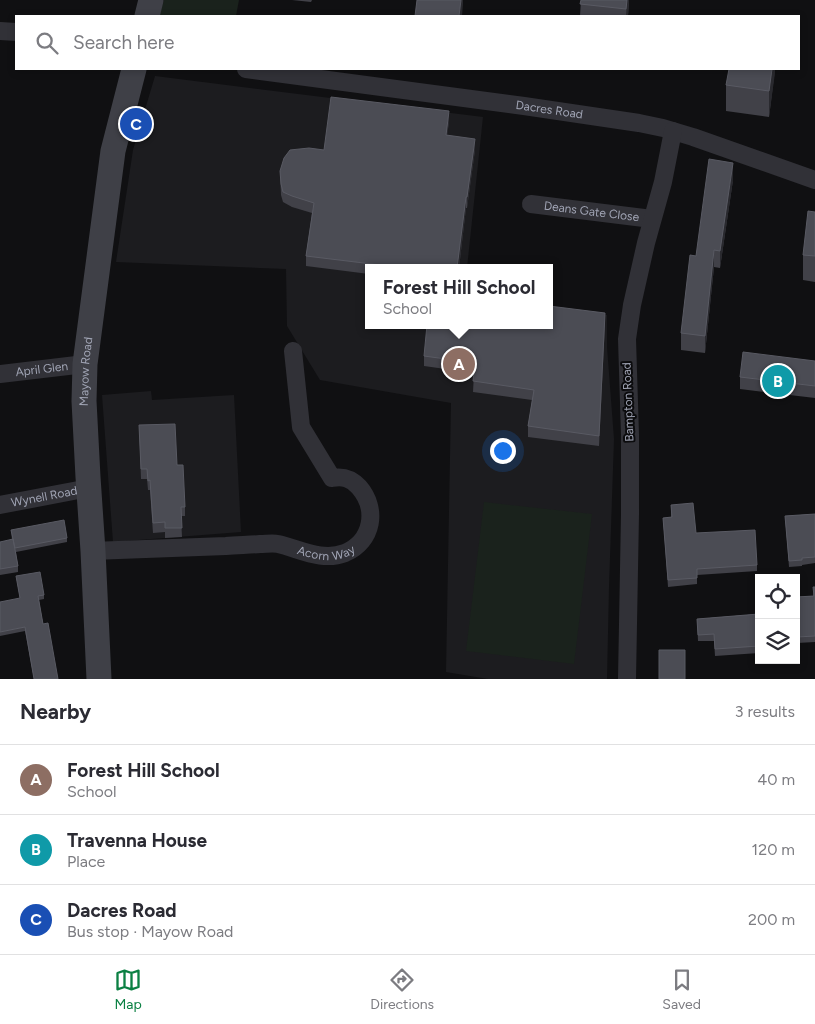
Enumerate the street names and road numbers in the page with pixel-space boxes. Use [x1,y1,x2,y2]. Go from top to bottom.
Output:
street label: Dacres Road [515,98,584,122]
street label: Deans Gate Close [543,199,640,224]
street label: Mayow Road [77,336,95,406]
street label: April Glen [15,359,69,379]
street label: Bampton Road [620,362,636,442]
street label: Wynell Road [10,483,78,510]
street label: Acorn Way [296,542,358,563]

